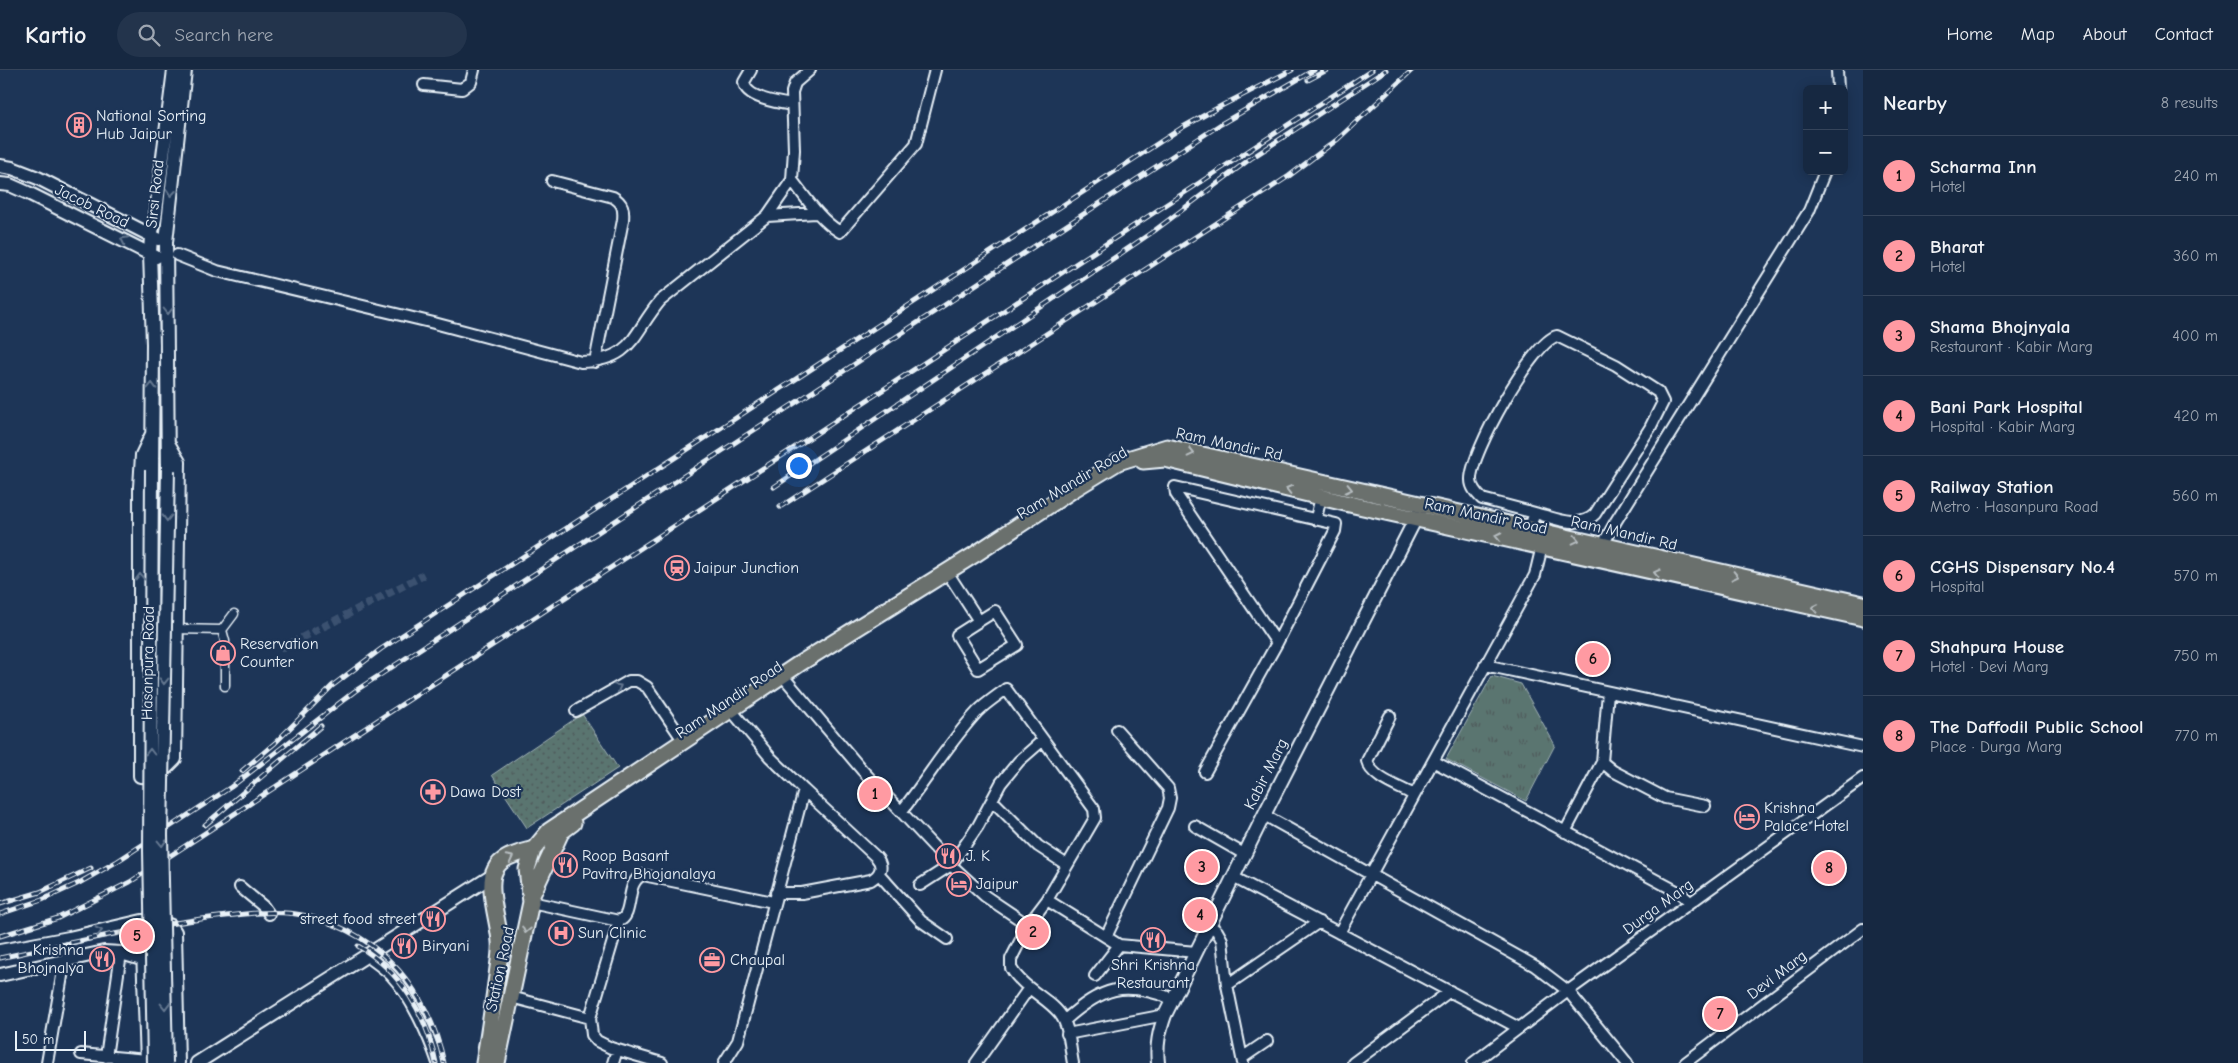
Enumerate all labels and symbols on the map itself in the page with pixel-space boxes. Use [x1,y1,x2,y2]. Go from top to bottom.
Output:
place label: National Sorting Hub Jaipur [96,107,207,143]
building icon: National Sorting Hub Jaipur [66,112,92,138]
street label: Sirsi Road [142,159,168,229]
street label: Jacob Road [52,180,132,232]
one-way arrow [166,190,177,198]
one-way arrow [120,236,129,246]
one-way arrow [163,308,173,316]
one-way arrow [147,382,158,390]
street label: Ram Mandir Rd [1174,424,1284,464]
street label: Ram Mandir Road [1014,443,1130,523]
one-way arrow [1187,447,1196,458]
your location [786,453,812,479]
one-way arrow [1345,483,1354,494]
one-way arrow [1284,484,1293,495]
street label: Ram Mandir Road [1423,494,1549,538]
street label: Ram Mandir Rd [1569,512,1679,554]
one-way arrow [162,515,172,523]
one-way arrow [1494,532,1503,542]
one-way arrow [1572,534,1581,545]
station icon: Jaipur Junction [664,555,690,581]
place label: Jaipur Junction [694,559,799,577]
one-way arrow [1652,568,1661,579]
one-way arrow [1730,570,1739,581]
one-way arrow [135,573,145,581]
one-way arrow [1811,603,1820,614]
street label: Hasanpura Road [138,606,158,720]
place label: Reservation Counter [240,635,318,671]
shop icon: Reservation Counter [210,640,236,666]
pin: 6 [1577,640,1609,678]
street label: Ram Mandir Road [672,658,786,742]
one-way arrow [159,678,169,685]
one-way arrow [613,683,622,693]
street label: Kabir Marg [1240,736,1292,812]
one-way arrow [145,748,155,756]
pin: 1 [859,775,891,813]
pharmacy icon: Dawa Dost [420,779,446,805]
place label: Dawa Dost [450,783,521,801]
place label: Krishna Palace Hotel [1764,799,1849,835]
hotel icon: Krishna Palace Hotel [1734,804,1760,830]
one-way arrow [156,840,167,848]
restaurant icon: J. K [935,843,961,869]
place label: Roop Basant Pavitra Bhojanalaya [582,847,716,883]
place label: J. K [966,847,990,865]
pin: 3 [1186,848,1218,886]
pin: 8 [1813,849,1845,887]
restaurant icon: Roop Basant Pavitra Bhojanalaya [552,852,578,878]
one-way arrow [504,854,513,864]
hotel icon: Jaipur [946,871,972,897]
place label: Jaipur [976,875,1019,893]
street label: Durga Marg [1619,876,1697,938]
pin: 4 [1184,896,1216,934]
restaurant icon: street food street [420,906,446,932]
place label: street food street [300,910,416,928]
pin: 2 [1017,913,1049,951]
pin: 5 [121,917,153,955]
hospital icon: Sun Clinic [548,920,574,946]
place label: Sun Clinic [578,924,647,942]
street label: Station Road [482,925,518,1013]
one-way arrow [95,926,104,937]
one-way arrow [521,926,531,934]
restaurant icon: Shri Krishna Restaurant [1140,927,1166,953]
restaurant icon: Biryani [391,933,417,959]
place label: Biryani [422,937,470,955]
place label: Krishna Bhojnalya [18,941,84,977]
restaurant icon: Krishna Bhojnalya [89,946,115,972]
office icon: Chaupal [699,947,725,973]
street label: Devi Marg [1744,947,1810,1003]
place label: Chaupal [730,951,785,969]
place label: Shri Krishna Restaurant [1111,956,1195,992]
pin: 7 [1704,995,1736,1033]
one-way arrow [160,1002,170,1010]
scale bar [15,1028,86,1051]

